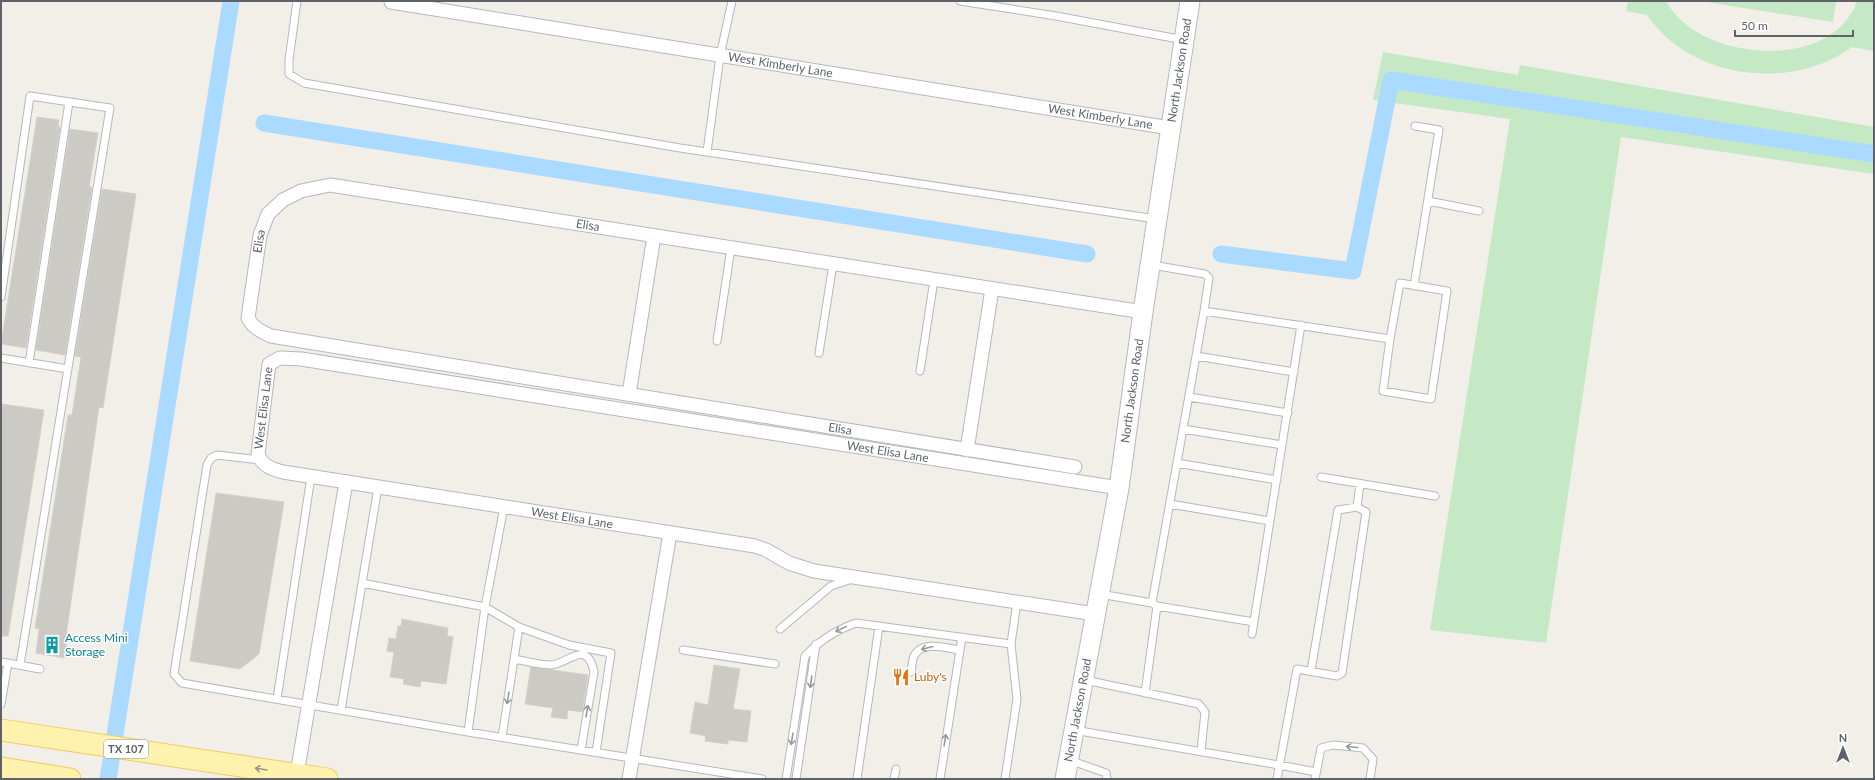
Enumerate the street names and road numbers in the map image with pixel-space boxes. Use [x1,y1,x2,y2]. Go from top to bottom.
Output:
street label: North Jackson Road [1164,17,1194,123]
street label: West Kimberly Lane [727,49,834,80]
street label: West Kimberly Lane [1047,100,1154,132]
street label: Elisa [575,216,601,234]
street label: Elisa [249,227,269,254]
street label: North Jackson Road [1117,338,1146,444]
street label: West Elisa Lane [251,366,276,450]
street label: Elisa [827,419,853,438]
street label: West Elisa Lane [846,437,930,465]
street label: West Elisa Lane [530,504,614,531]
street label: North Jackson Road [1060,657,1094,763]
road number: TX 107 [104,740,148,758]

